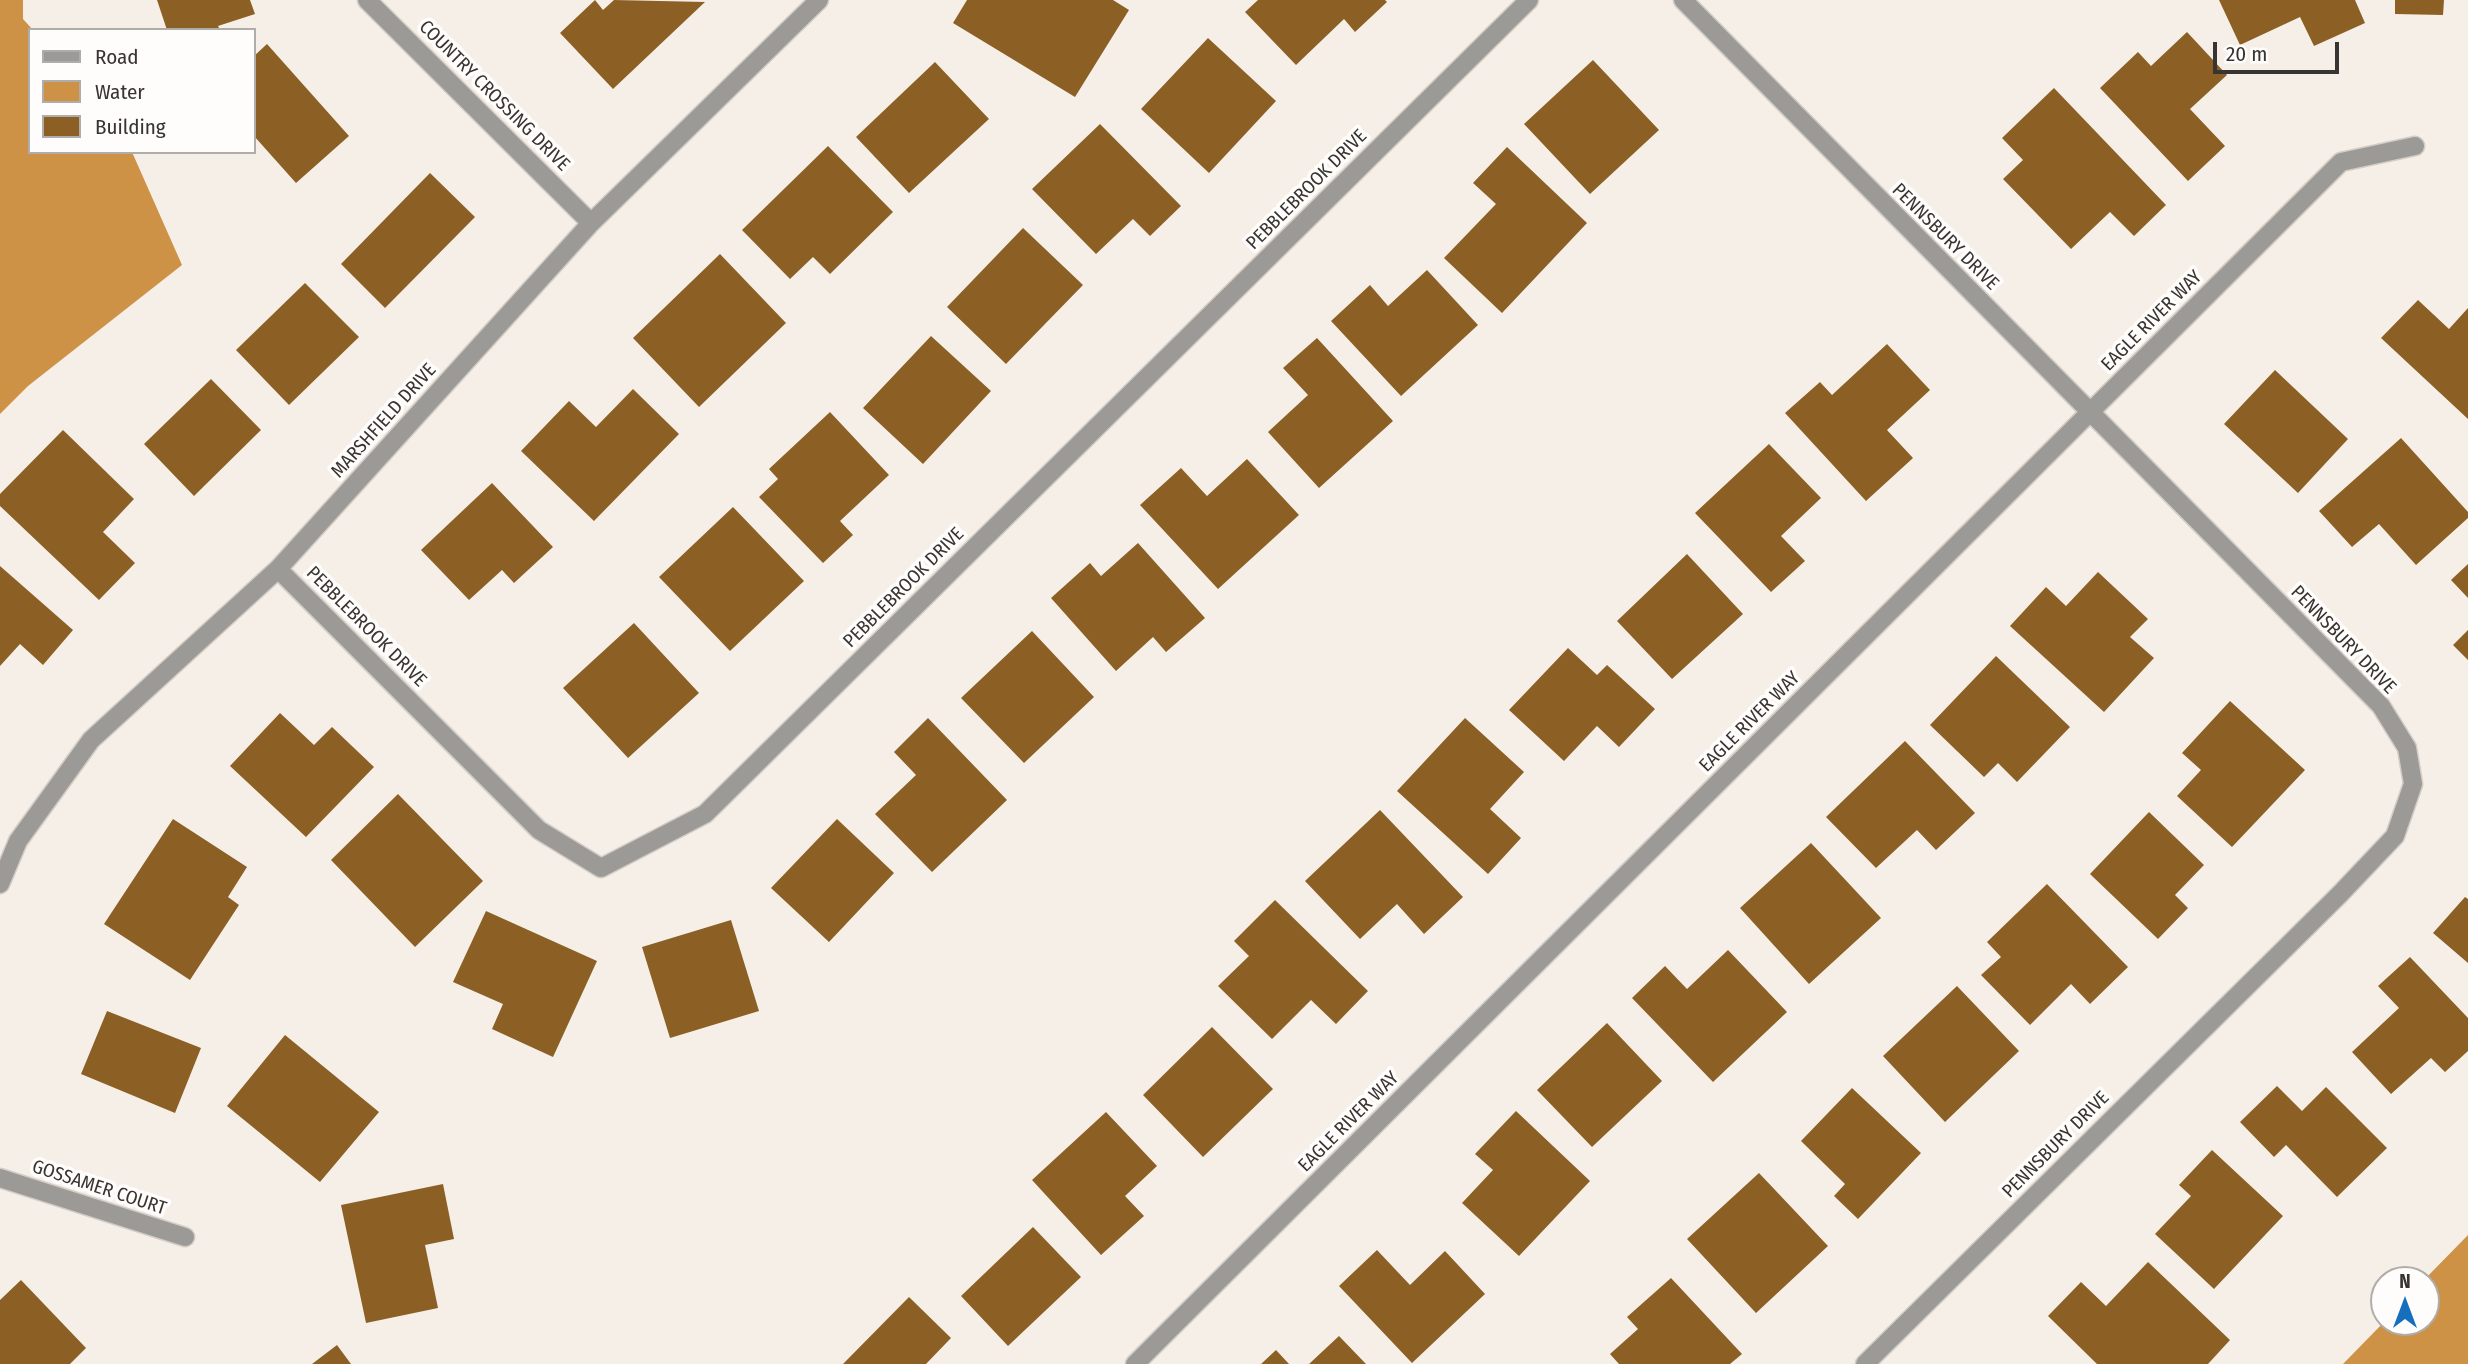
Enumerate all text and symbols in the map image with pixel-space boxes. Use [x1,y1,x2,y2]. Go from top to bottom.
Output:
street label: COUNTRY CROSSING DRIVE [414,16,574,176]
legend [28,28,256,154]
scale bar [2216,28,2342,72]
text: 20 m [2226,41,2267,67]
text: Road [95,44,139,70]
text: Water [95,79,145,105]
text: Building [95,114,166,140]
street label: PEBBLEBROOK DRIVE [1242,125,1372,255]
street label: PENNSBURY DRIVE [1887,179,2003,295]
street label: EAGLE RIVER WAY [2097,266,2207,376]
street label: MARSHFIELD DRIVE [327,359,441,483]
street label: PEBBLEBROOK DRIVE [839,523,969,653]
street label: PEBBLEBROOK DRIVE [301,562,431,692]
street label: PENNSBURY DRIVE [2286,581,2400,699]
street label: EAGLE RIVER WAY [1695,667,1805,777]
street label: EAGLE RIVER WAY [1294,1067,1404,1177]
street label: PENNSBURY DRIVE [1998,1087,2114,1203]
street label: GOSSAMER COURT [29,1156,169,1220]
north arrow [2370,1266,2440,1336]
text: N [2399,1270,2411,1293]

